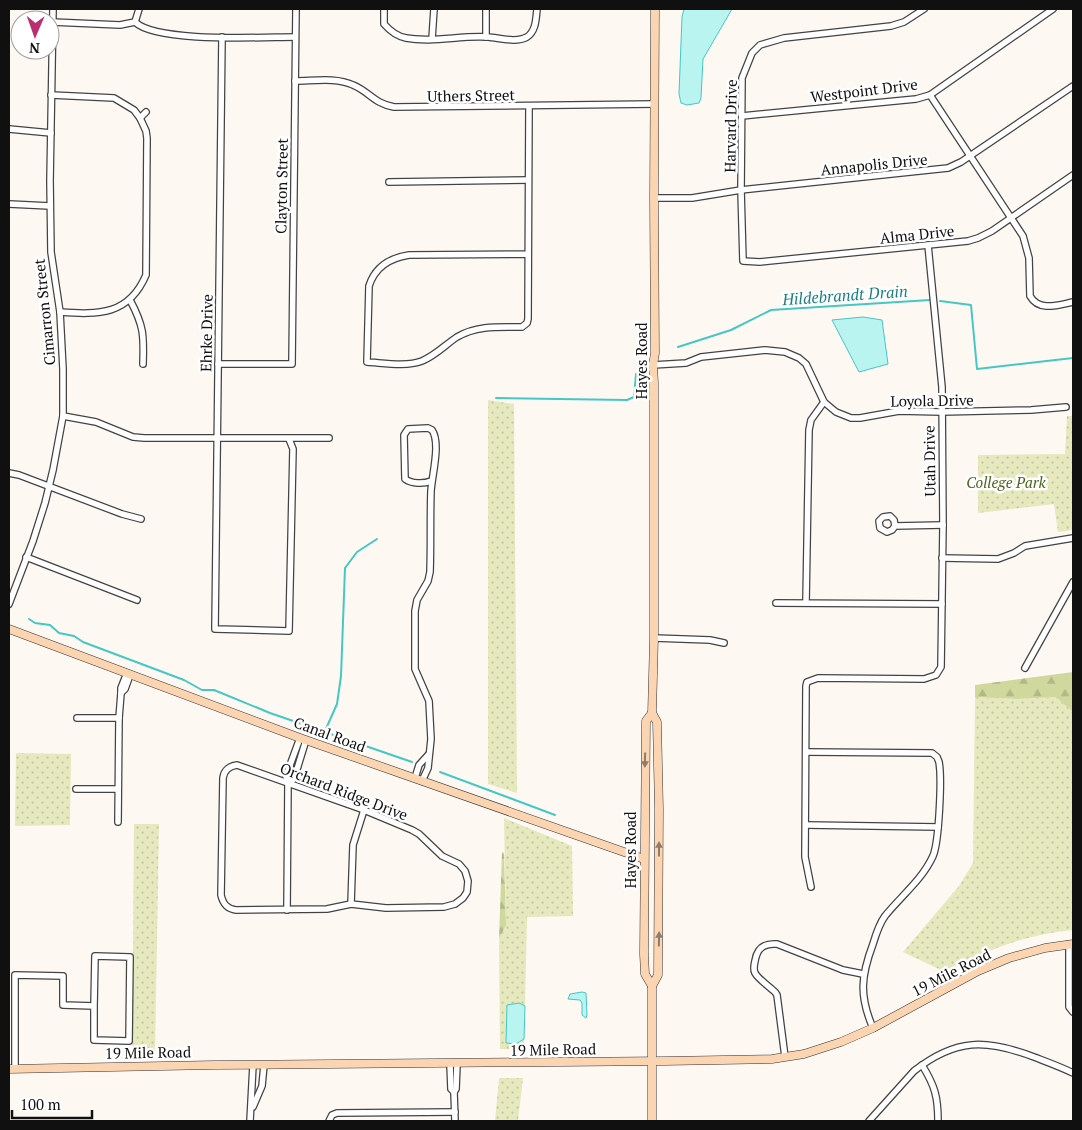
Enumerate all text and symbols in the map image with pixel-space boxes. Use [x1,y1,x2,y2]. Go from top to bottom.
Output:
north arrow [10,10,60,60]
text: N [29,39,40,58]
street label: Westpoint Drive [809,74,919,106]
street label: Harvard Drive [719,79,741,173]
street label: Uthers Street [427,84,516,106]
street label: Clayton Street [270,138,292,234]
street label: Annapolis Drive [820,148,928,180]
street label: Alma Drive [879,220,955,248]
street label: Cimarron Street [28,257,60,366]
water label: Hildebrandt Drain [781,280,908,310]
street label: Ehrke Drive [195,294,217,372]
street label: Hayes Road [631,323,651,399]
street label: Loyola Drive [890,389,974,411]
street label: Utah Drive [918,425,940,497]
park label: College Park [966,472,1046,492]
street label: Canal Road [291,712,369,756]
one-way arrow [641,752,649,768]
street label: Orchard Ridge Drive [277,757,411,825]
street label: Hayes Road [620,812,640,888]
one-way arrow [655,840,663,856]
one-way arrow [655,931,663,947]
street label: 19 Mile Road [908,943,994,1001]
street label: 19 Mile Road [510,1038,596,1060]
street label: 19 Mile Road [105,1041,191,1063]
scale bar [12,1088,92,1120]
text: 100 m [20,1094,61,1114]

